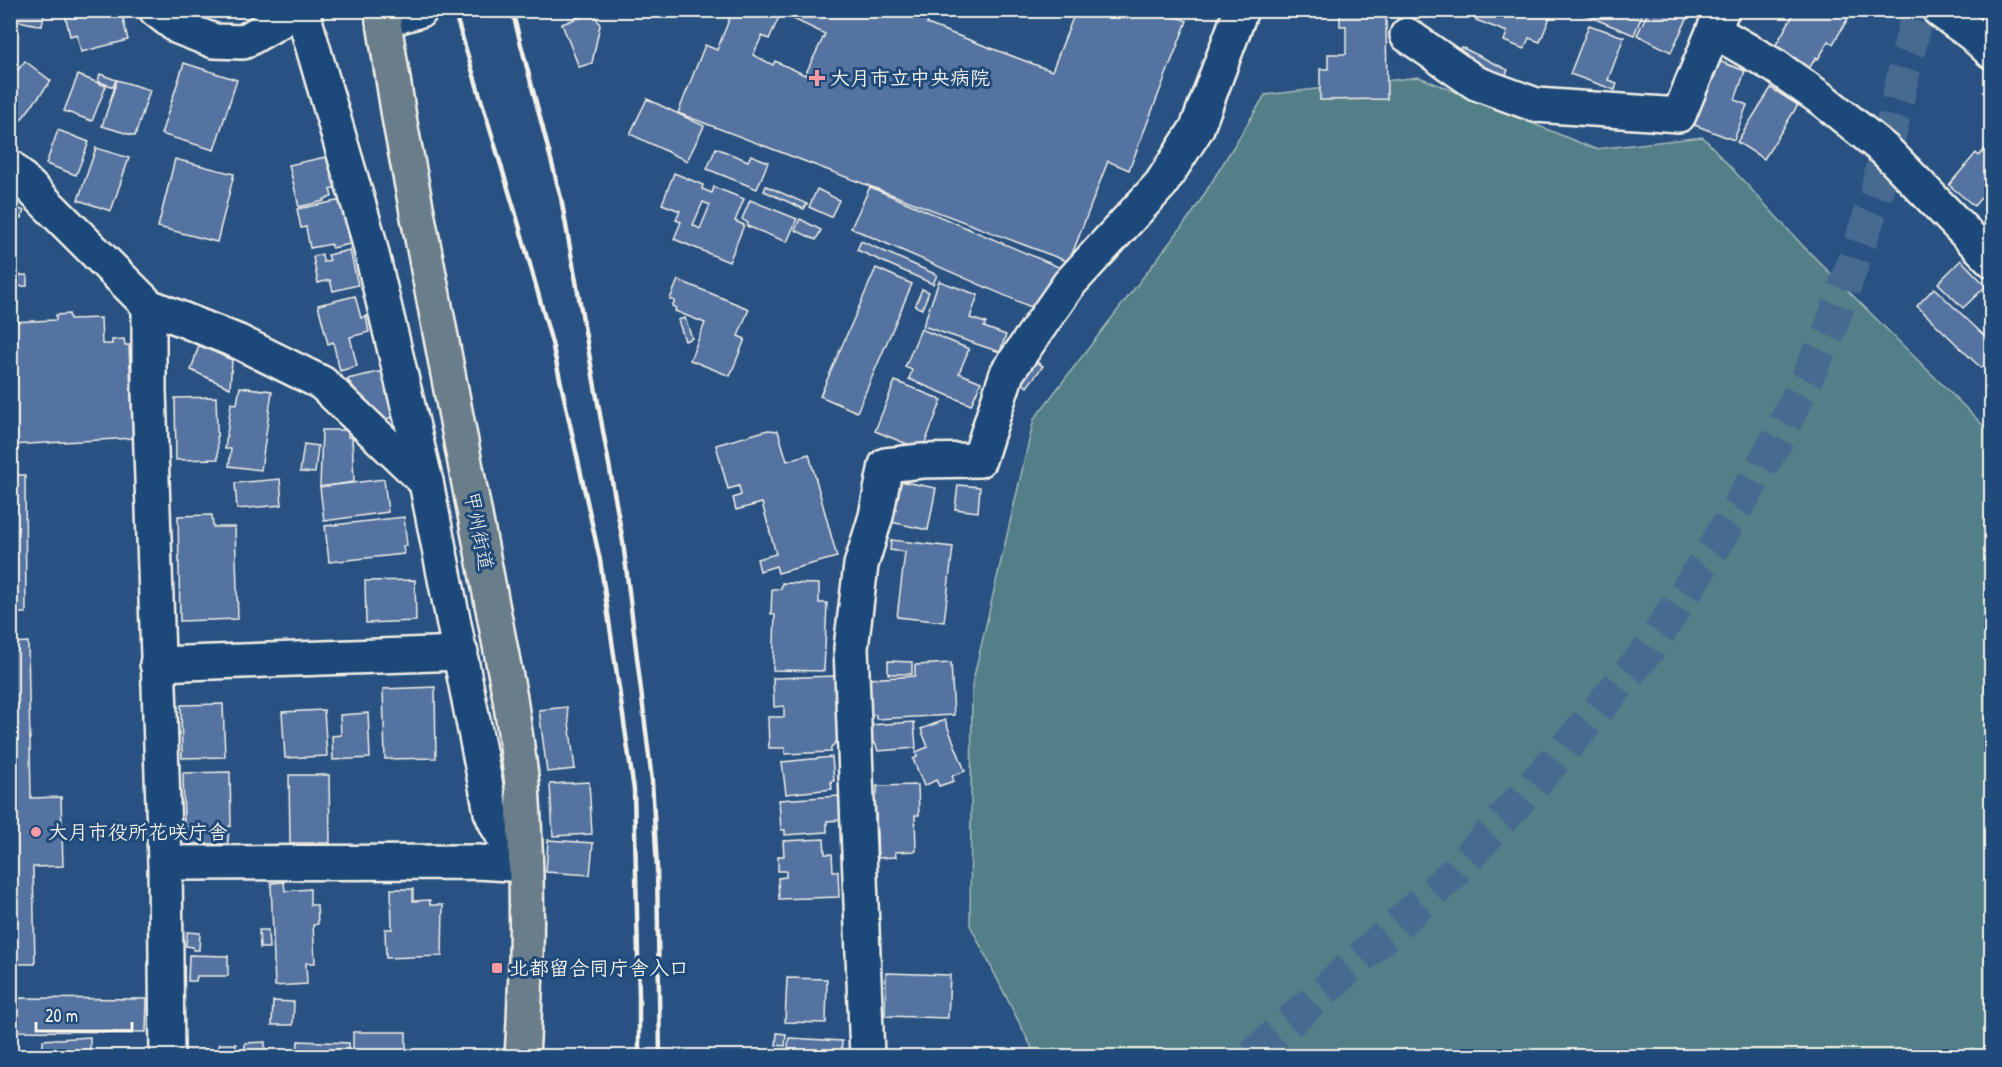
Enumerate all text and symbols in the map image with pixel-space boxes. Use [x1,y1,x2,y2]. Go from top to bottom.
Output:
place label: 大月市立中央病院 [830,64,990,91]
marker: 大月市立中央病院 [808,69,826,87]
street label: 甲州街道 [459,489,500,573]
place label: 大月市役所花咲庁舎 [48,818,228,845]
marker: 大月市役所花咲庁舎 [29,825,43,839]
place label: 北都留合同庁舎入口 [509,954,689,981]
marker: 北都留合同庁舎入口 [490,961,504,975]
scale bar [36,995,132,1033]
text: 20 m [45,1003,78,1028]

